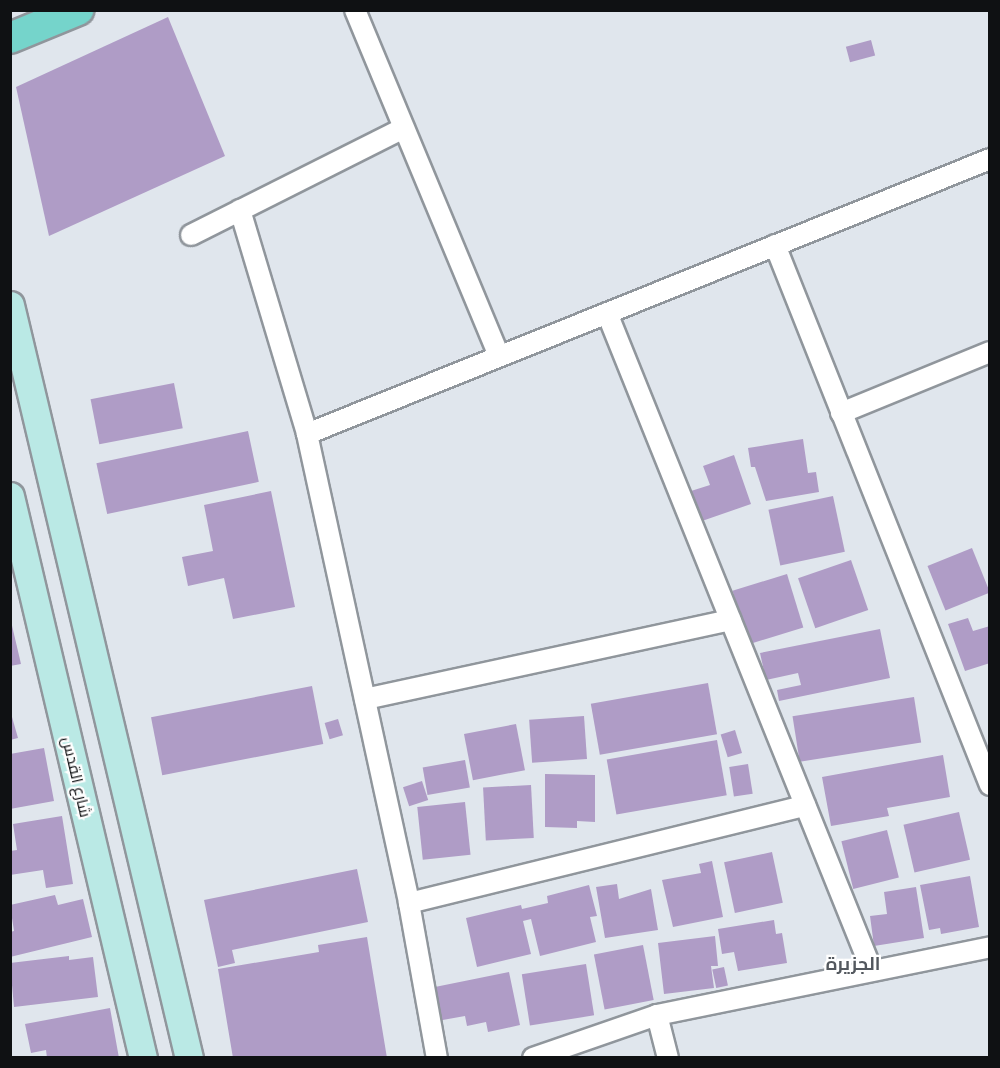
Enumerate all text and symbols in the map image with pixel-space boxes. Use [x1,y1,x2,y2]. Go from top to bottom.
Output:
street label: شارع القدس [58,735,96,819]
district label: الجزيرة [826,953,880,975]

